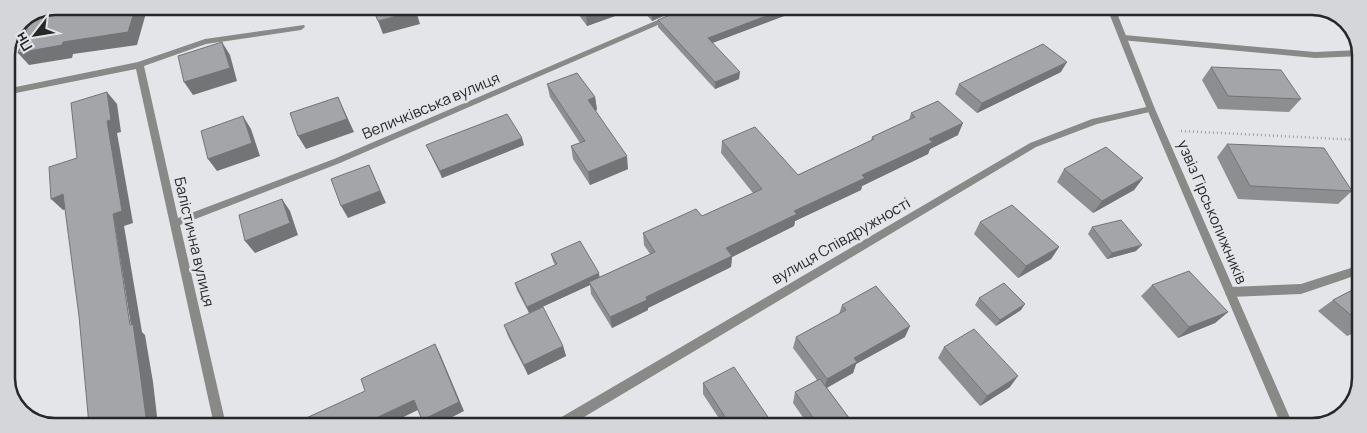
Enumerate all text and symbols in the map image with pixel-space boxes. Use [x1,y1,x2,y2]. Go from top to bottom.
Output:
north arrow [10,10,60,60]
text: Пн [10,29,36,55]
street label: Величківська вулиця [359,67,503,144]
street label: узвіз Гірськолижників [1173,137,1252,287]
street label: Балістична вулиця [169,175,220,309]
street label: вулиця Співдружності [767,192,914,289]

